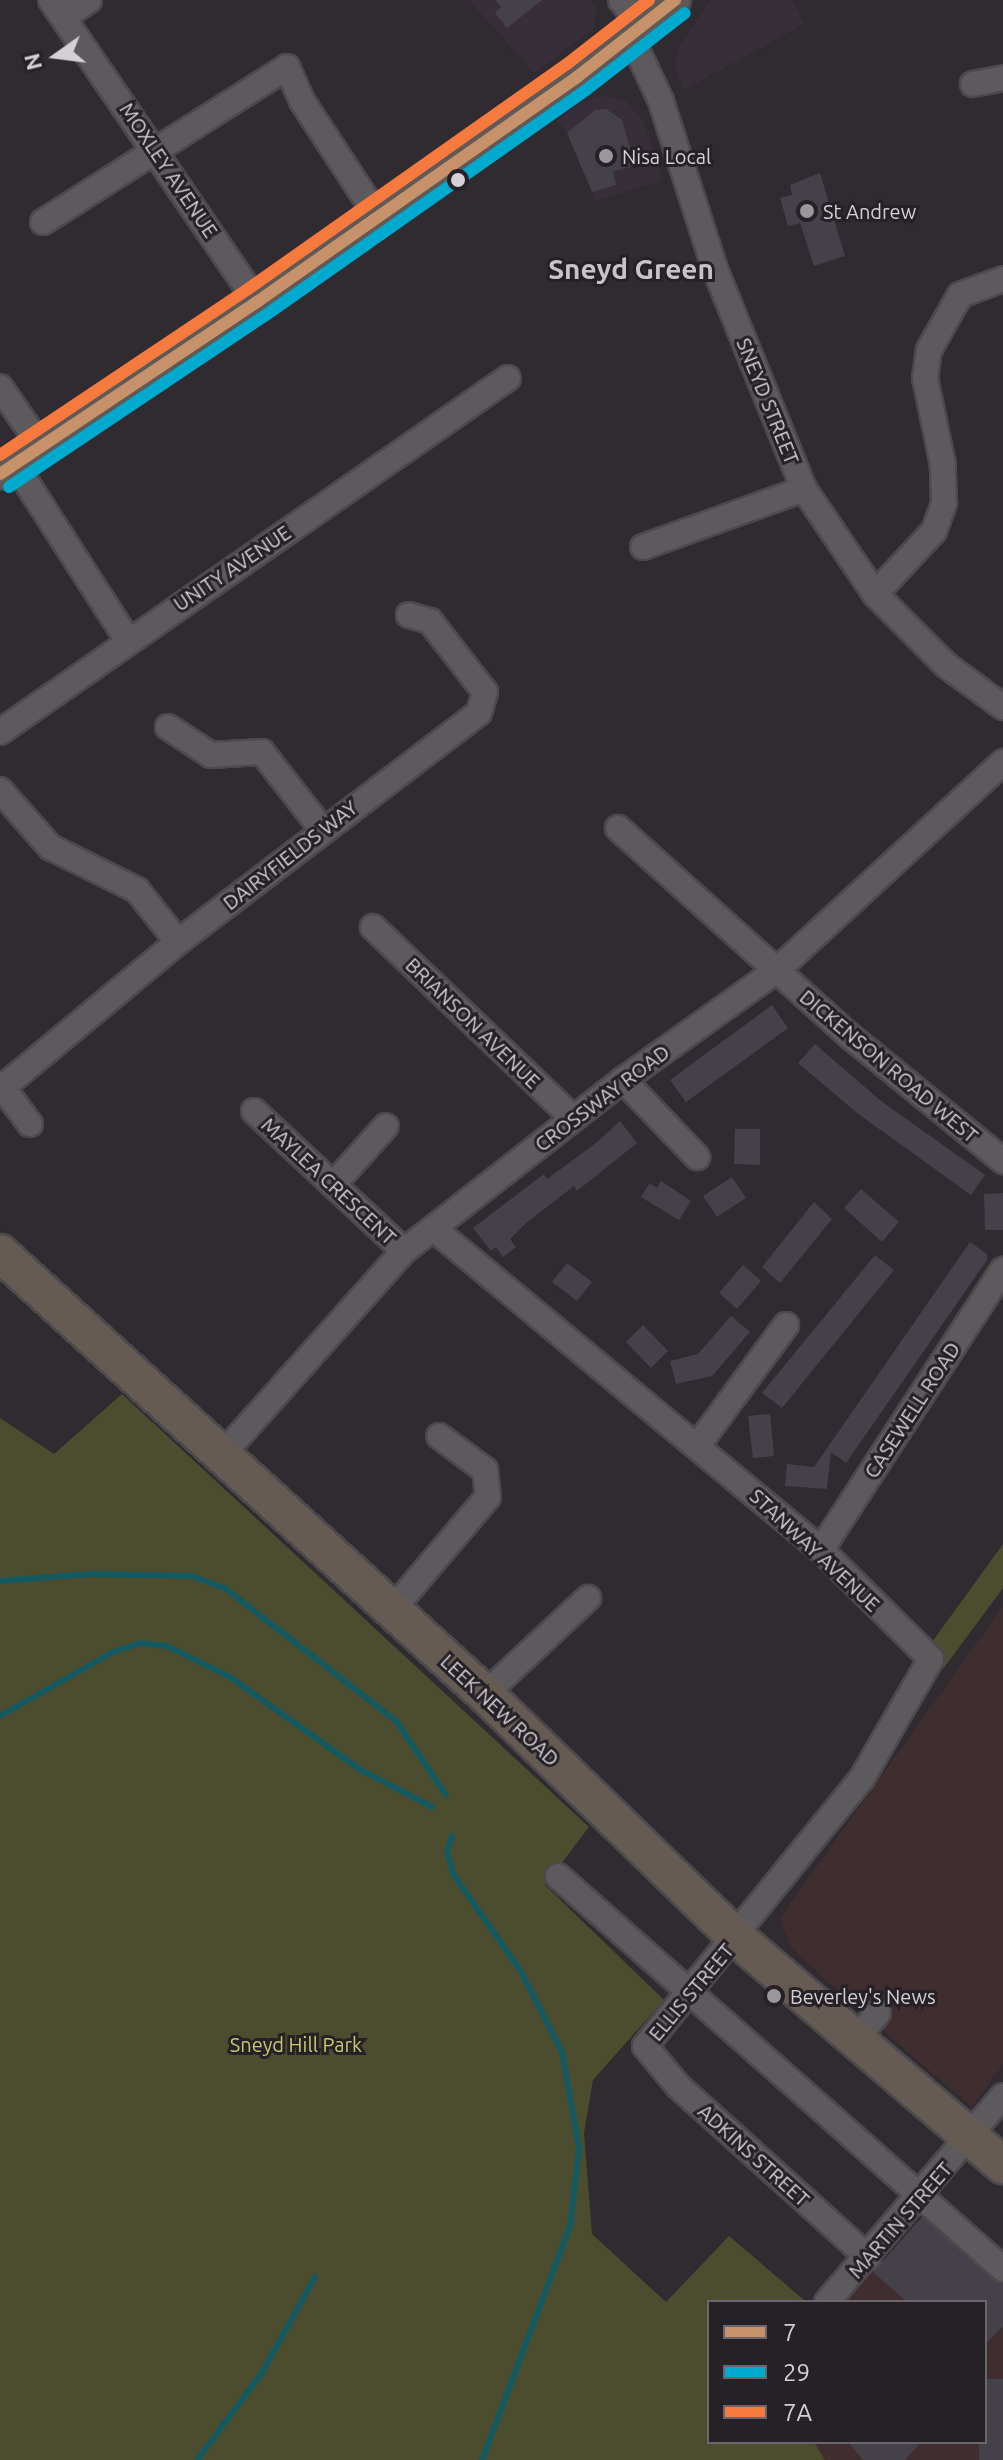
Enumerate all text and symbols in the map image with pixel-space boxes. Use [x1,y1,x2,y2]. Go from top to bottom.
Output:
north arrow [16,16,96,96]
text: N [18,51,46,73]
street label: MOXLEY AVENUE [115,98,223,242]
place label: Nisa Local [622,144,711,168]
marker: Nisa Local [597,147,615,165]
unlabelled marker [450,172,466,188]
place label: St Andrew [823,199,916,223]
marker: St Andrew [798,202,816,220]
district label: Sneyd Green [548,252,714,286]
street label: SNEYD STREET [732,334,804,468]
street label: UNITY AVENUE [169,520,295,616]
street label: DAIRYFIELDS WAY [218,795,362,915]
street label: BRIANSON AVENUE [401,953,545,1093]
street label: DICKENSON ROAD WEST [795,985,983,1147]
street label: CROSSWAY ROAD [530,1040,674,1156]
street label: MAYLEA CRESCENT [257,1113,401,1249]
street label: CASEWELL ROAD [859,1338,965,1482]
street label: STANWAY AVENUE [745,1484,885,1616]
street label: LEEK NEW ROAD [436,1649,564,1771]
street label: ELLIS STREET [643,1939,739,2045]
place label: Beverley's News [790,1984,936,2008]
marker: Beverley's News [765,1987,783,2005]
park label: Sneyd Hill Park [230,2032,362,2056]
street label: ADKINS STREET [693,2099,815,2211]
street label: MARTIN STREET [843,2157,957,2283]
legend [707,2300,987,2444]
text: 7 [783,2319,797,2346]
text: 29 [783,2359,810,2386]
text: 7A [783,2399,812,2426]

